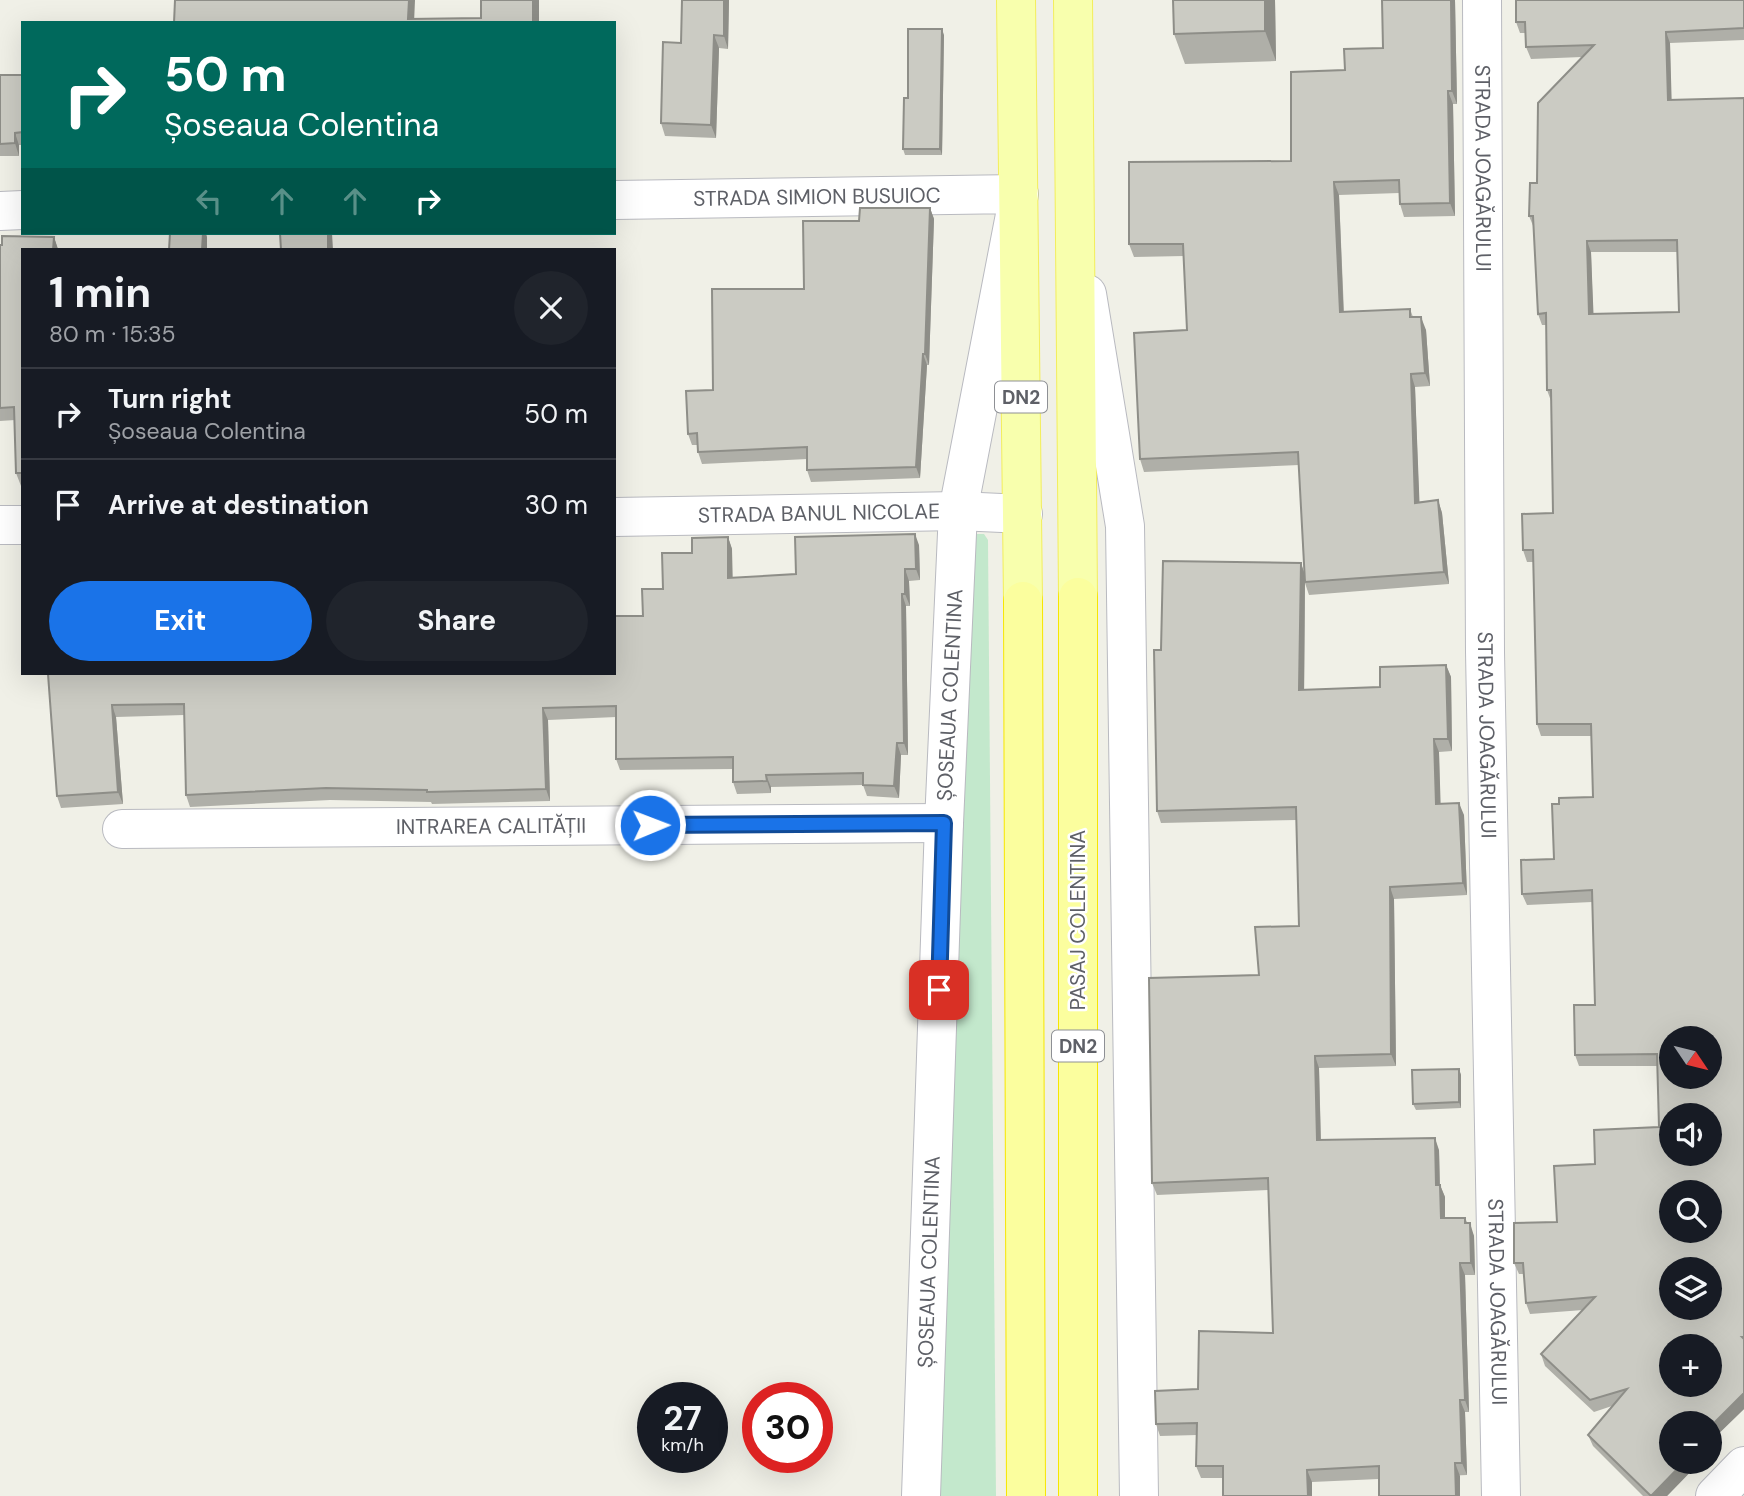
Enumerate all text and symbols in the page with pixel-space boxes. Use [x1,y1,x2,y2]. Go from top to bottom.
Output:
text: 50 m [164,42,287,106]
icon: right [49,49,140,140]
street label: STRADA JOAGĂRULUI [1468,64,1497,272]
text: Șoseaua Colentina [164,104,439,146]
street label: STRADA SIMION BUSUIOC [693,181,941,213]
icon: left [190,182,228,220]
icon: ahead [263,182,301,220]
icon: ahead [336,182,374,220]
icon: right [409,182,447,220]
text: 1 min [49,265,151,320]
button: close [514,271,588,345]
text: 80 m · 15:35 [49,319,176,349]
text: Turn right [108,382,232,416]
road number: DN2 [995,382,1047,412]
icon: right [49,395,87,433]
text: 50 m [524,397,588,431]
text: Șoseaua Colentina [108,416,306,446]
icon: arrive [49,486,87,524]
text: Arrive at destination [108,488,369,522]
text: 30 m [525,488,588,522]
street label: STRADA BANUL NICOLAE [698,497,940,530]
button: Exit [49,581,312,661]
button: Share [326,581,588,661]
street label: ȘOSEAUA COLENTINA [930,588,970,802]
street label: STRADA JOAGĂRULUI [1471,631,1503,839]
position arrow [613,788,687,862]
street label: INTRAREA CALITĂȚII [396,812,586,841]
street label: PASAJ COLENTINA [1064,830,1092,1010]
pin [909,960,969,1020]
icon: arrive [920,971,958,1009]
north arrow [1659,1026,1722,1088]
map controls [1659,1026,1722,1474]
road number: DN2 [1052,1030,1104,1062]
button: sound [1659,1103,1722,1166]
street label: ȘOSEAUA COLENTINA [911,1155,947,1369]
button: search [1659,1180,1722,1243]
street label: STRADA JOAGĂRULUI [1481,1198,1513,1406]
button: layers [1659,1257,1722,1320]
button: + [1659,1334,1722,1397]
speed limit sign: 30 [742,1382,833,1473]
text: 27 [663,1395,702,1441]
button: − [1659,1411,1722,1474]
text: km/h [661,1433,704,1457]

